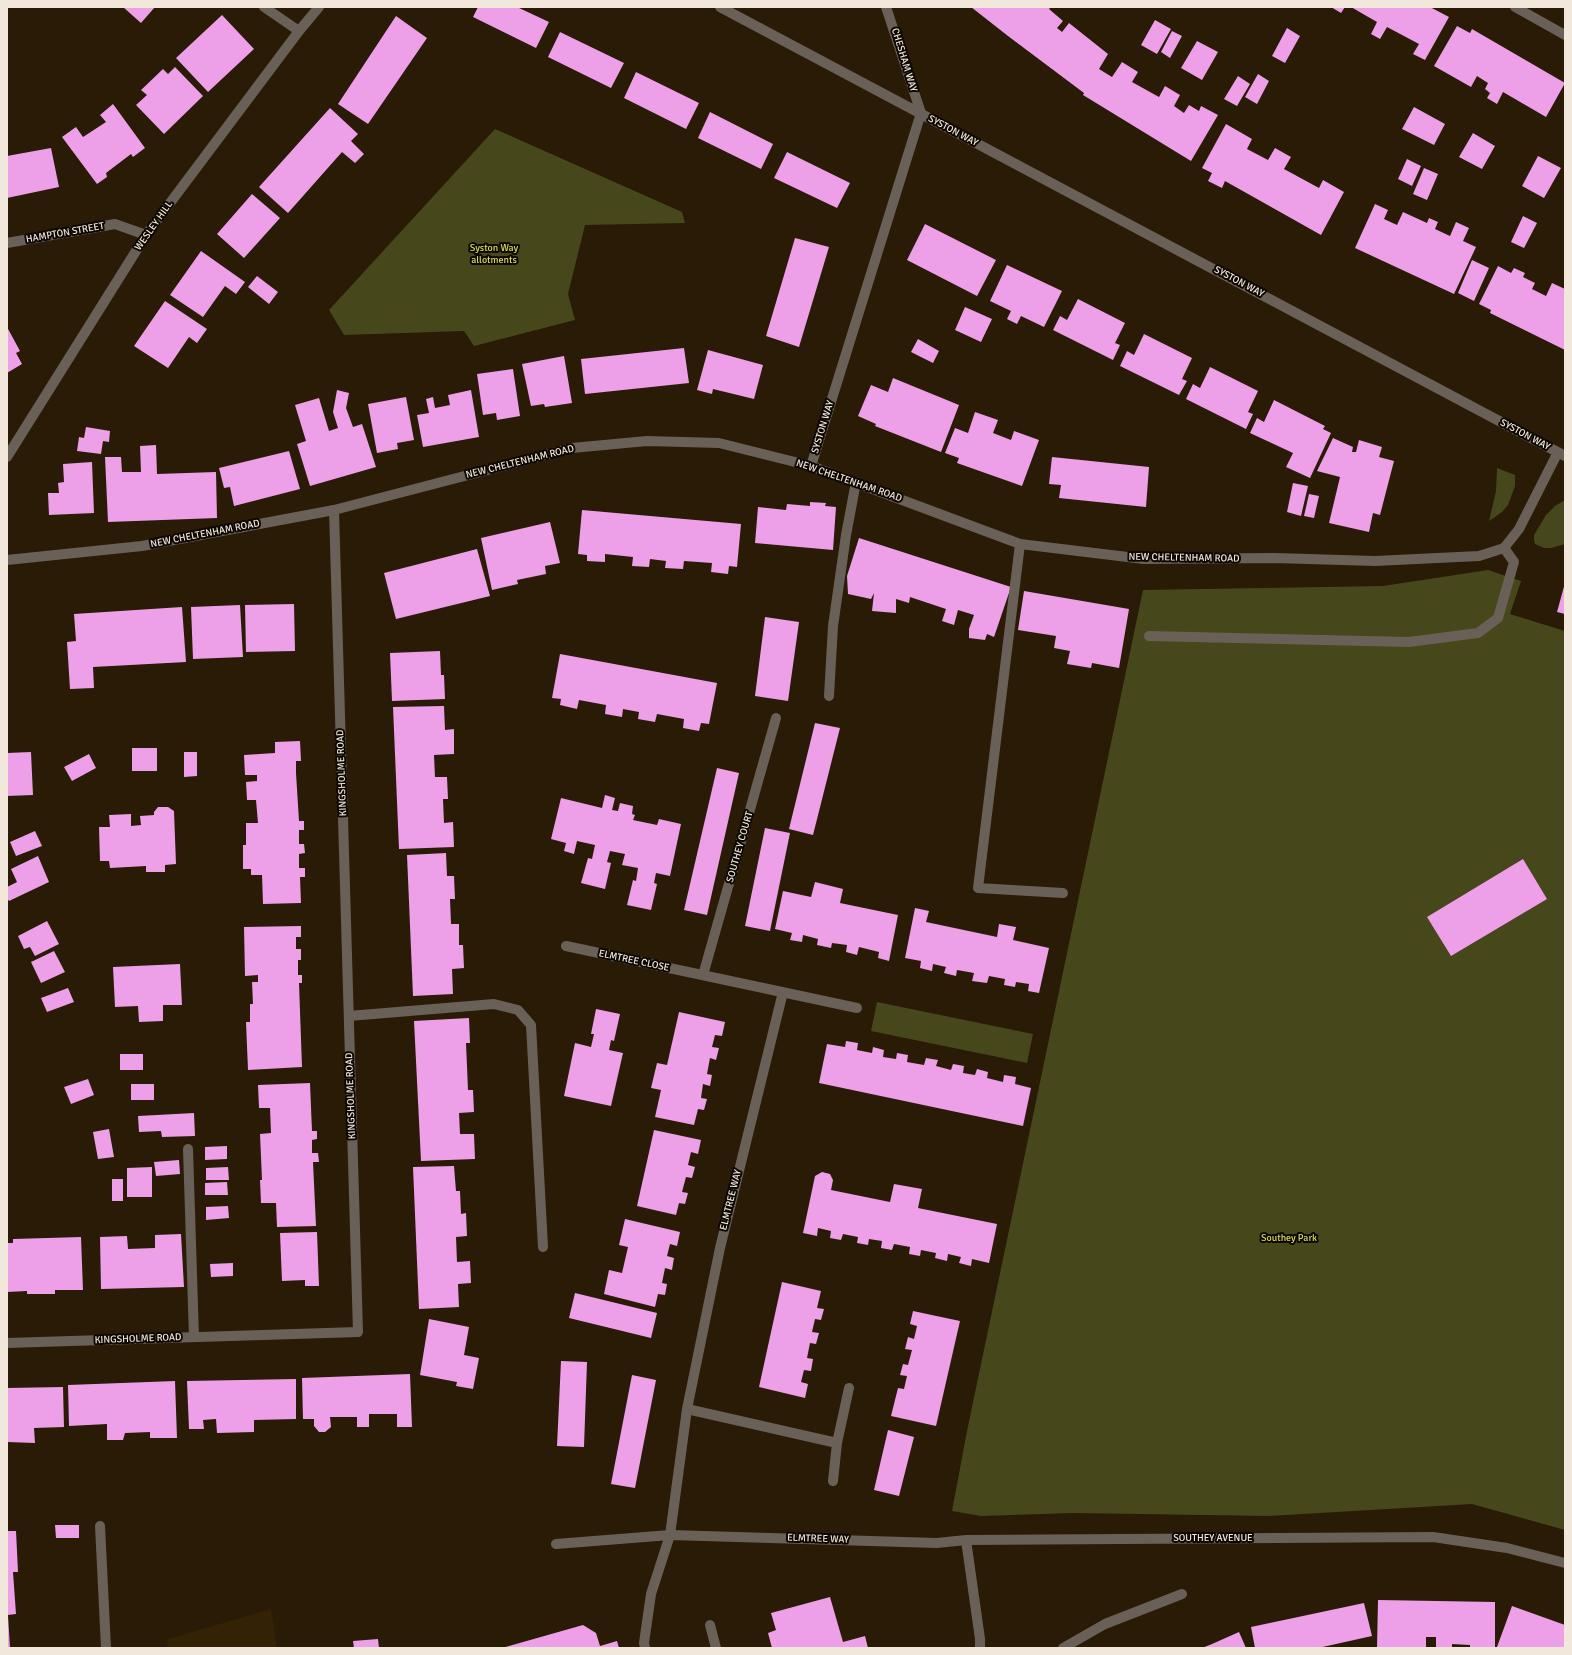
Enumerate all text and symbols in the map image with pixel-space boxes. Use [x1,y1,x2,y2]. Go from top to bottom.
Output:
street label: CHESHAM WAY [889,27,919,93]
street label: SYSTON WAY [926,113,980,149]
street label: WESLEY HILL [133,199,175,253]
street label: HAMPTON STREET [25,220,105,246]
park label: Syston Way allotments [470,242,518,266]
street label: SYSTON WAY [1212,264,1266,300]
street label: SYSTON WAY [809,399,837,455]
street label: SYSTON WAY [1498,417,1552,453]
street label: NEW CHELTENHAM ROAD [465,443,575,481]
street label: NEW CHELTENHAM ROAD [795,457,903,505]
street label: NEW CHELTENHAM ROAD [149,518,261,550]
street label: NEW CHELTENHAM ROAD [1128,551,1240,565]
street label: KINGSHOLME ROAD [334,729,350,817]
street label: SOUTHEY COURT [724,810,756,884]
street label: ELMTREE CLOSE [598,948,670,974]
street label: KINGSHOLME ROAD [343,1052,359,1140]
street label: ELMTREE WAY [718,1168,744,1232]
park label: Southey Park [1261,1232,1317,1244]
street label: KINGSHOLME ROAD [94,1331,182,1347]
street label: ELMTREE WAY [787,1532,849,1546]
street label: SOUTHEY AVENUE [1173,1532,1253,1544]

